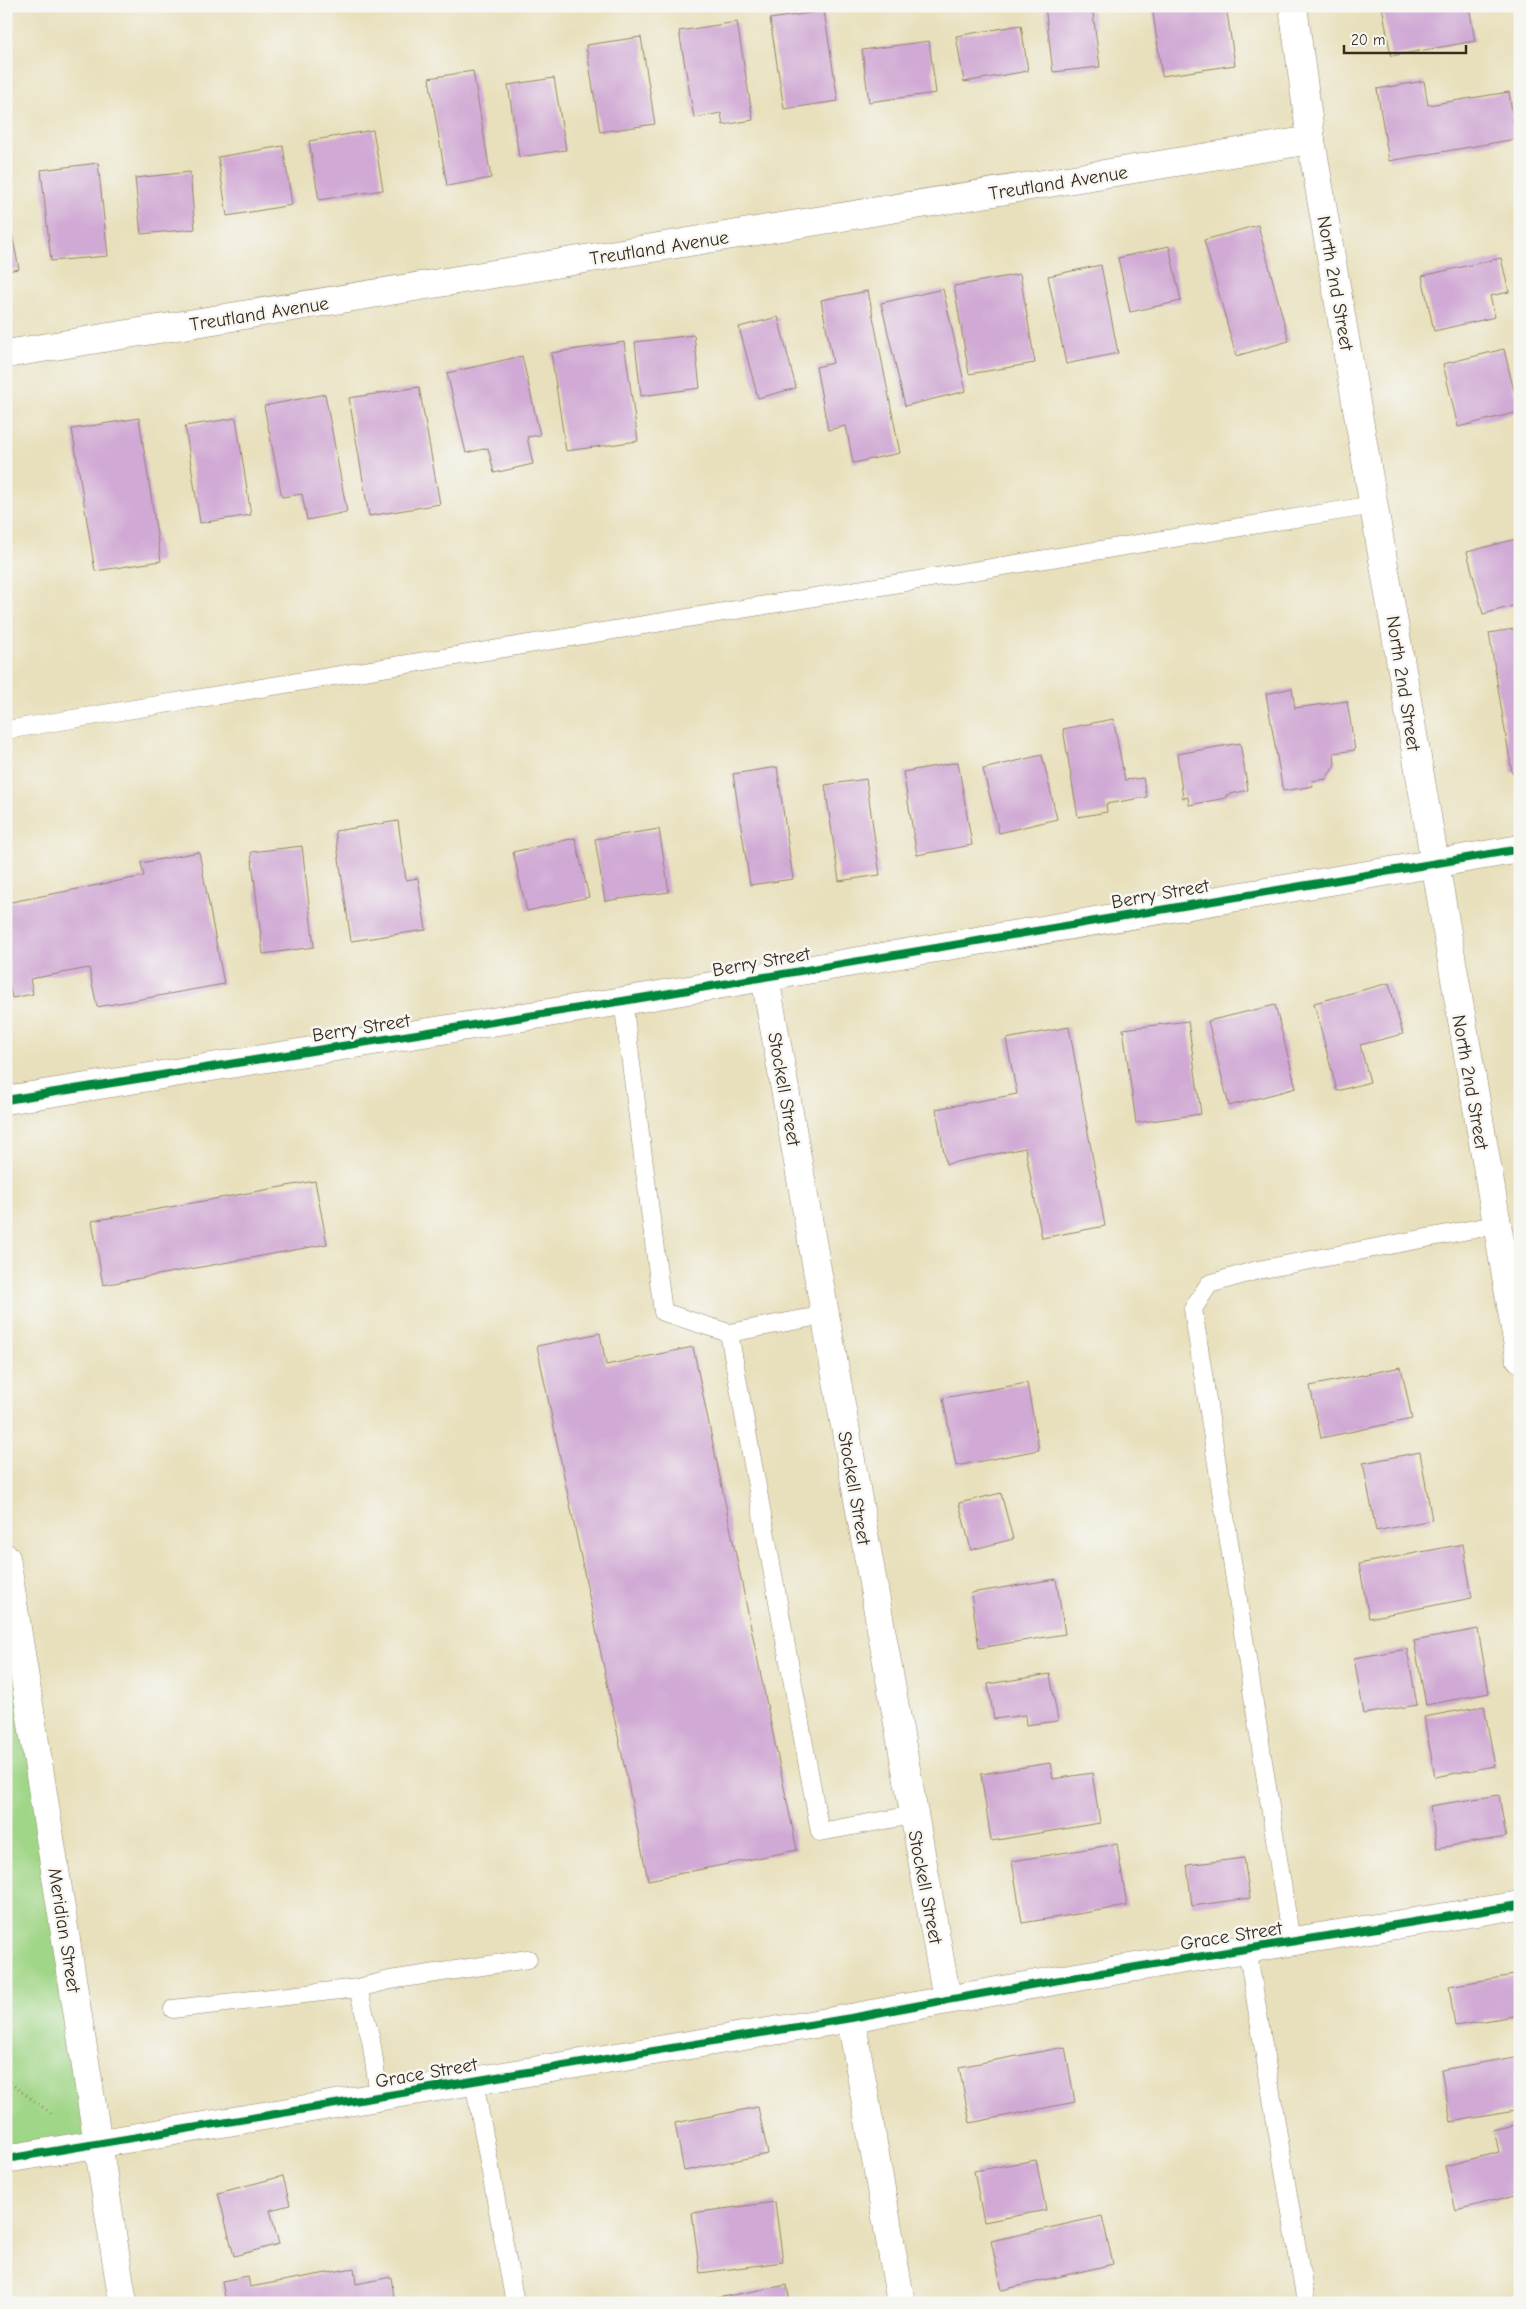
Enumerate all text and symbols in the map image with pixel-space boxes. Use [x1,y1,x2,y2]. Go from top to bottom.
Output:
scale bar [1344,22,1466,54]
text: 20 m [1351,31,1385,49]
street label: Treutland Avenue [987,161,1129,205]
street label: North 2nd Street [1312,214,1358,353]
street label: Treutland Avenue [588,226,730,270]
street label: Treutland Avenue [188,292,330,336]
street label: North 2nd Street [1381,614,1425,753]
street label: Berry Street [1110,874,1211,913]
street label: Berry Street [711,942,812,981]
street label: Berry Street [311,1009,412,1047]
street label: North 2nd Street [1447,1013,1493,1152]
street label: Stockell Street [763,1031,805,1148]
street label: Stockell Street [833,1430,875,1547]
street label: Stockell Street [903,1829,947,1946]
street label: Meridian Street [43,1866,85,1995]
street label: Grace Street [1178,1917,1284,1955]
street label: Grace Street [373,2053,479,2093]

